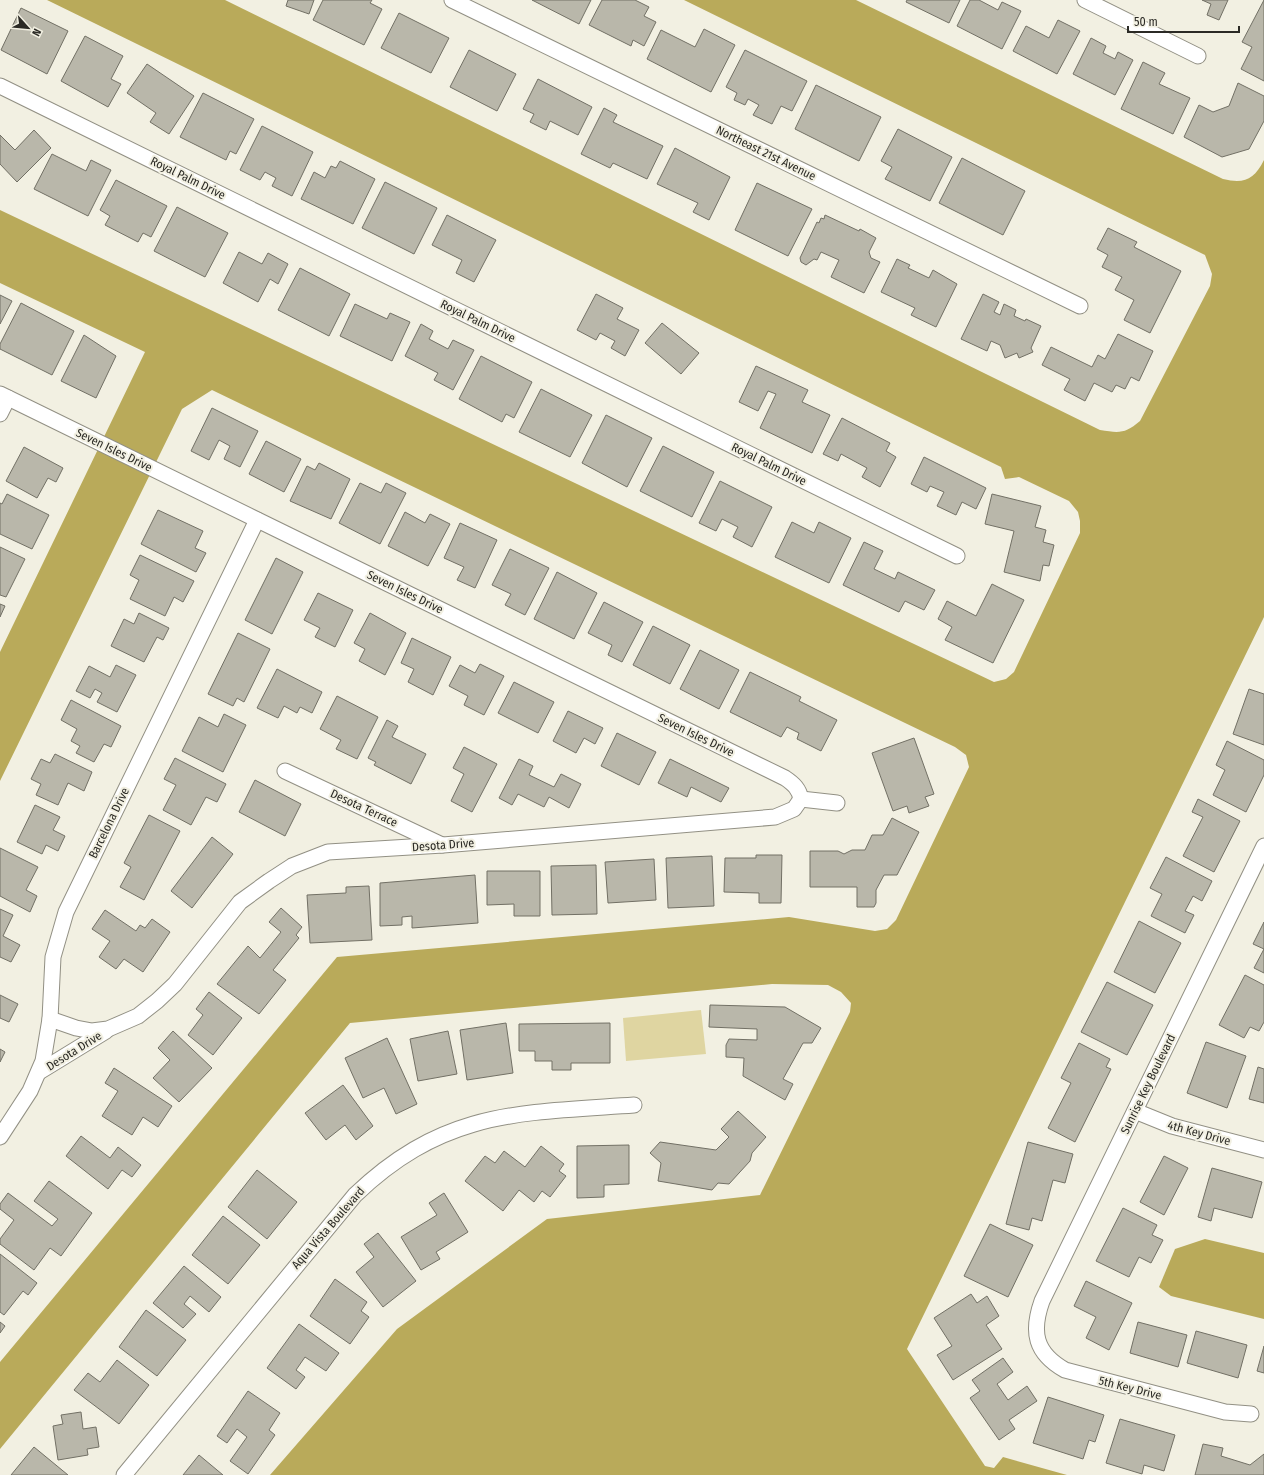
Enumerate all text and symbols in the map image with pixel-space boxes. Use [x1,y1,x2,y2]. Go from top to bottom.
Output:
north arrow [8,8,48,48]
scale bar [1128,8,1239,34]
text: 50 m [1134,15,1158,29]
text: N [29,26,44,38]
street label: Northeast 21st Avenue [714,123,818,183]
street label: Royal Palm Drive [148,154,228,202]
street label: Royal Palm Drive [438,297,518,345]
street label: Seven Isles Drive [74,426,154,474]
street label: Royal Palm Drive [729,440,809,488]
street label: Seven Isles Drive [365,568,445,616]
street label: Seven Isles Drive [656,711,736,759]
street label: Barcelona Drive [86,785,132,861]
street label: Desota Terrace [328,786,400,830]
street label: Desota Drive [411,836,475,854]
street label: Desota Drive [44,1029,104,1073]
street label: Sunrise Key Boulevard [1118,1032,1178,1136]
street label: 4th Key Drive [1166,1118,1232,1148]
street label: Aqua Vista Boulevard [289,1184,367,1272]
street label: 5th Key Drive [1097,1373,1163,1403]

